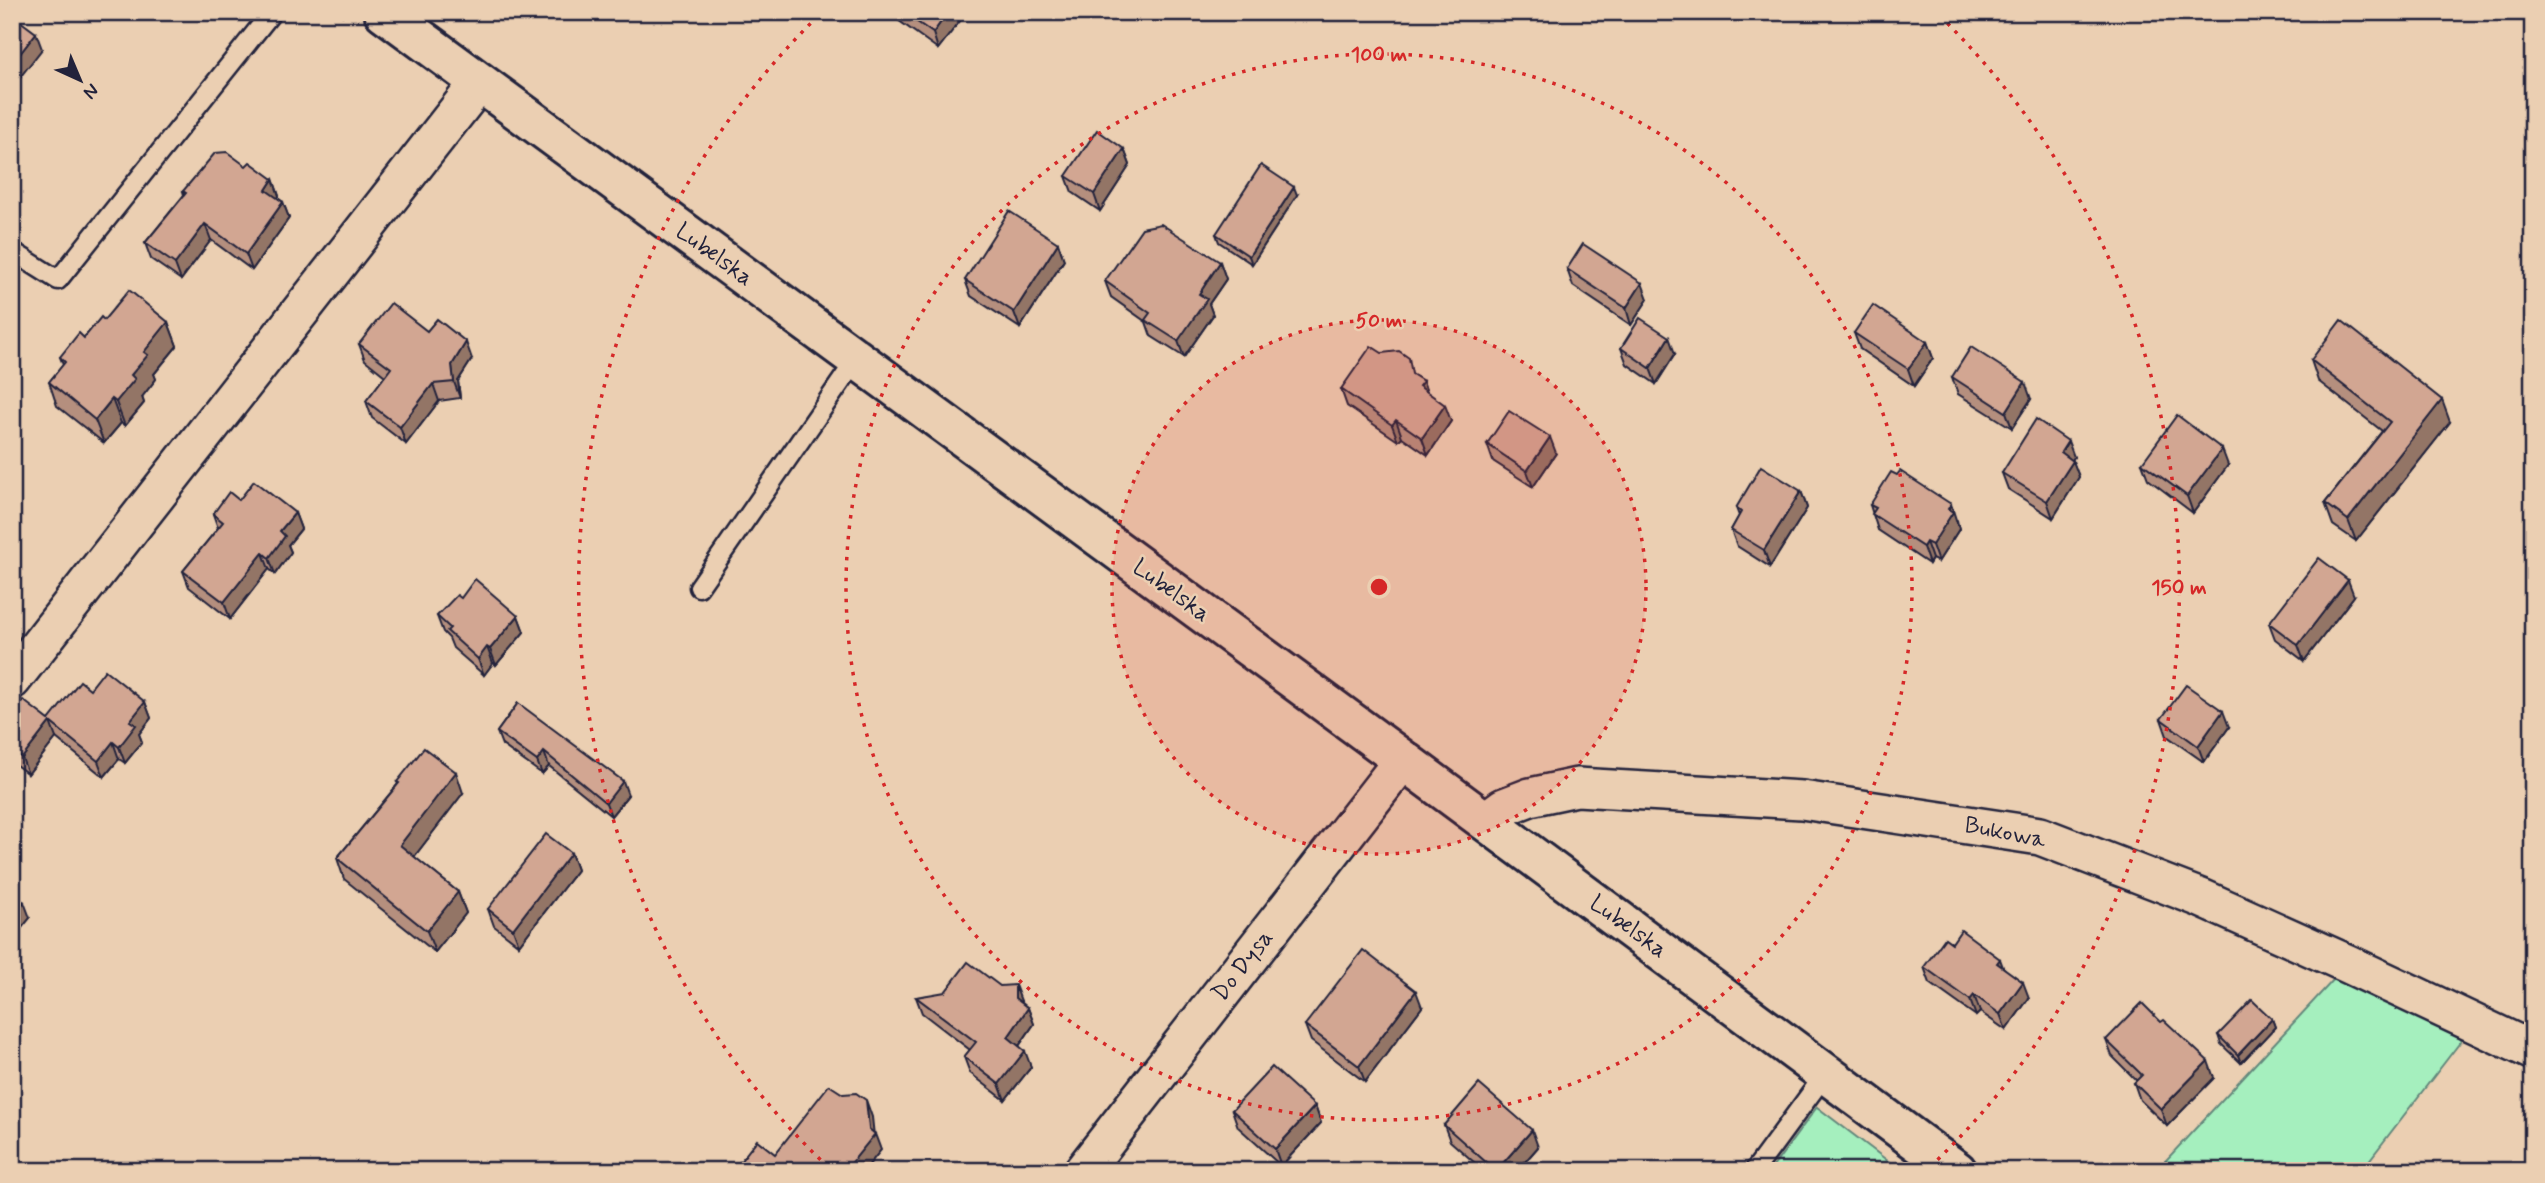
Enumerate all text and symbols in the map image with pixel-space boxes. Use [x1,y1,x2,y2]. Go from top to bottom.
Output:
text: 100 m [1351,41,1407,69]
north arrow [46,46,116,116]
text: N [78,78,104,105]
street label: Lubelska [669,216,759,294]
text: 50 m [1356,307,1403,335]
street label: Lubelska [1126,552,1216,630]
text: 150 m [2151,574,2207,602]
centre of rings [1367,575,1391,599]
street label: Bukowa [1962,810,2049,856]
street label: Lubelska [1583,888,1673,966]
street label: Do Dysa [1205,924,1281,1008]

